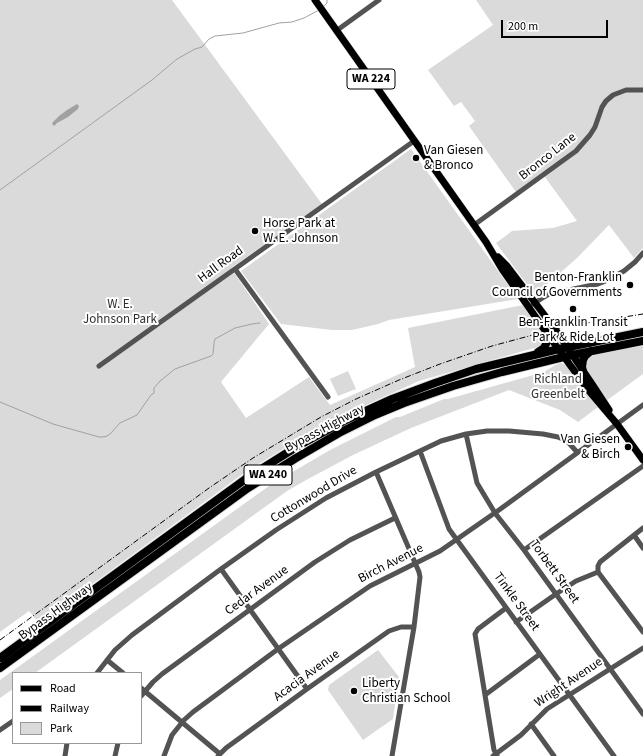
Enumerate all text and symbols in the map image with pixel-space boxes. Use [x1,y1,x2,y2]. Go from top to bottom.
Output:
scale bar [503,12,610,38]
text: 200 m [508,18,538,35]
road number: WA 224 [347,69,395,89]
street label: Bronco Lane [516,130,580,184]
place label: Van Giesen & Bronco [424,143,483,174]
marker: Van Giesen & Bronco [411,153,421,163]
place label: Horse Park at W. E. Johnson [263,216,338,247]
marker: Horse Park at W. E. Johnson [250,226,260,236]
street label: Hall Road [195,243,247,287]
place label: Benton-Franklin Council of Governments [492,270,622,301]
marker: Benton-Franklin Council of Governments [625,280,635,290]
park label: W. E. Johnson Park [83,297,157,328]
marker: Ben-Franklin Transit Park & Ride Lot [568,304,578,314]
place label: Ben-Franklin Transit Park & Ride Lot [518,315,628,346]
park label: Richland Greenbelt [531,372,585,403]
street label: Bypass Highway [283,402,367,456]
place label: Van Giesen & Birch [561,432,620,463]
marker: Van Giesen & Birch [623,442,633,452]
street label: Cottonwood Drive [268,463,360,527]
road number: WA 240 [244,465,292,485]
street label: Torbett Street [526,537,582,607]
street label: Birch Avenue [356,541,426,587]
street label: Cedar Avenue [222,563,292,619]
street label: Tinkle Street [490,570,542,634]
street label: Bypass Highway [16,580,96,644]
street label: Acacia Avenue [271,647,343,705]
street label: Wright Avenue [532,655,606,711]
legend [12,672,142,744]
place label: Liberty Christian School [362,676,451,707]
text: Road [50,680,76,697]
marker: Liberty Christian School [349,686,359,696]
text: Railway [50,700,89,717]
text: Park [50,720,72,737]

